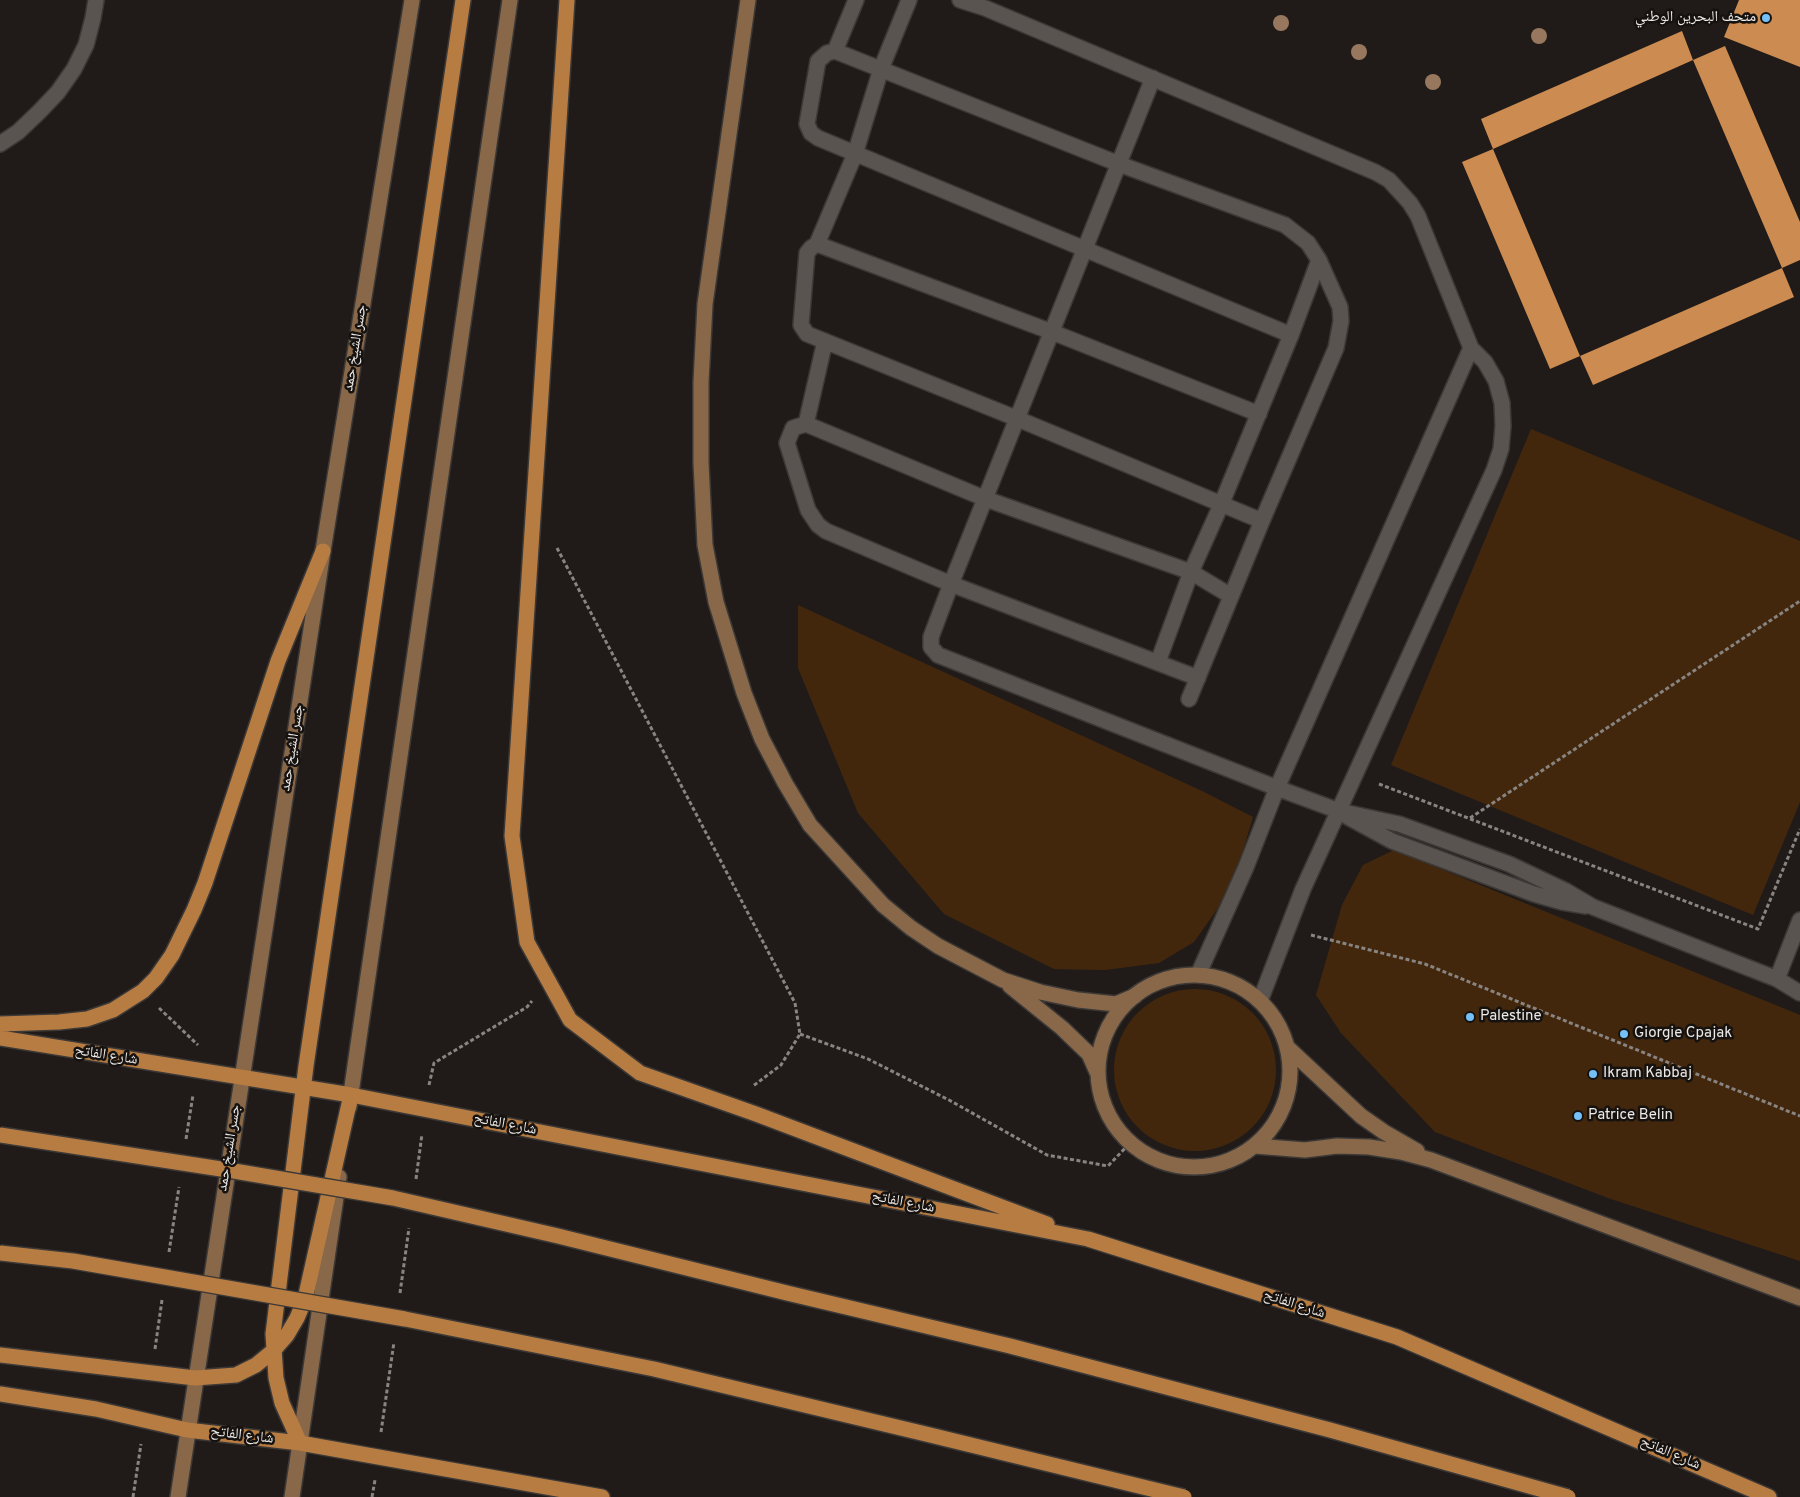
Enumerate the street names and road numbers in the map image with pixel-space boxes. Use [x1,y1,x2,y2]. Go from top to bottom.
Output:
street label: جسر الشيخ حمد [340,303,372,393]
street label: جسر الشيخ حمد [277,703,309,793]
street label: شارع الفاتح [73,1042,139,1070]
street label: جسر الشيخ حمد [214,1103,246,1193]
street label: شارع الفاتح [472,1110,538,1140]
street label: شارع الفاتح [870,1188,936,1218]
street label: شارع الفاتح [1261,1287,1327,1323]
street label: شارع الفاتح [209,1423,275,1449]
street label: شارع الفاتح [1637,1433,1703,1475]

